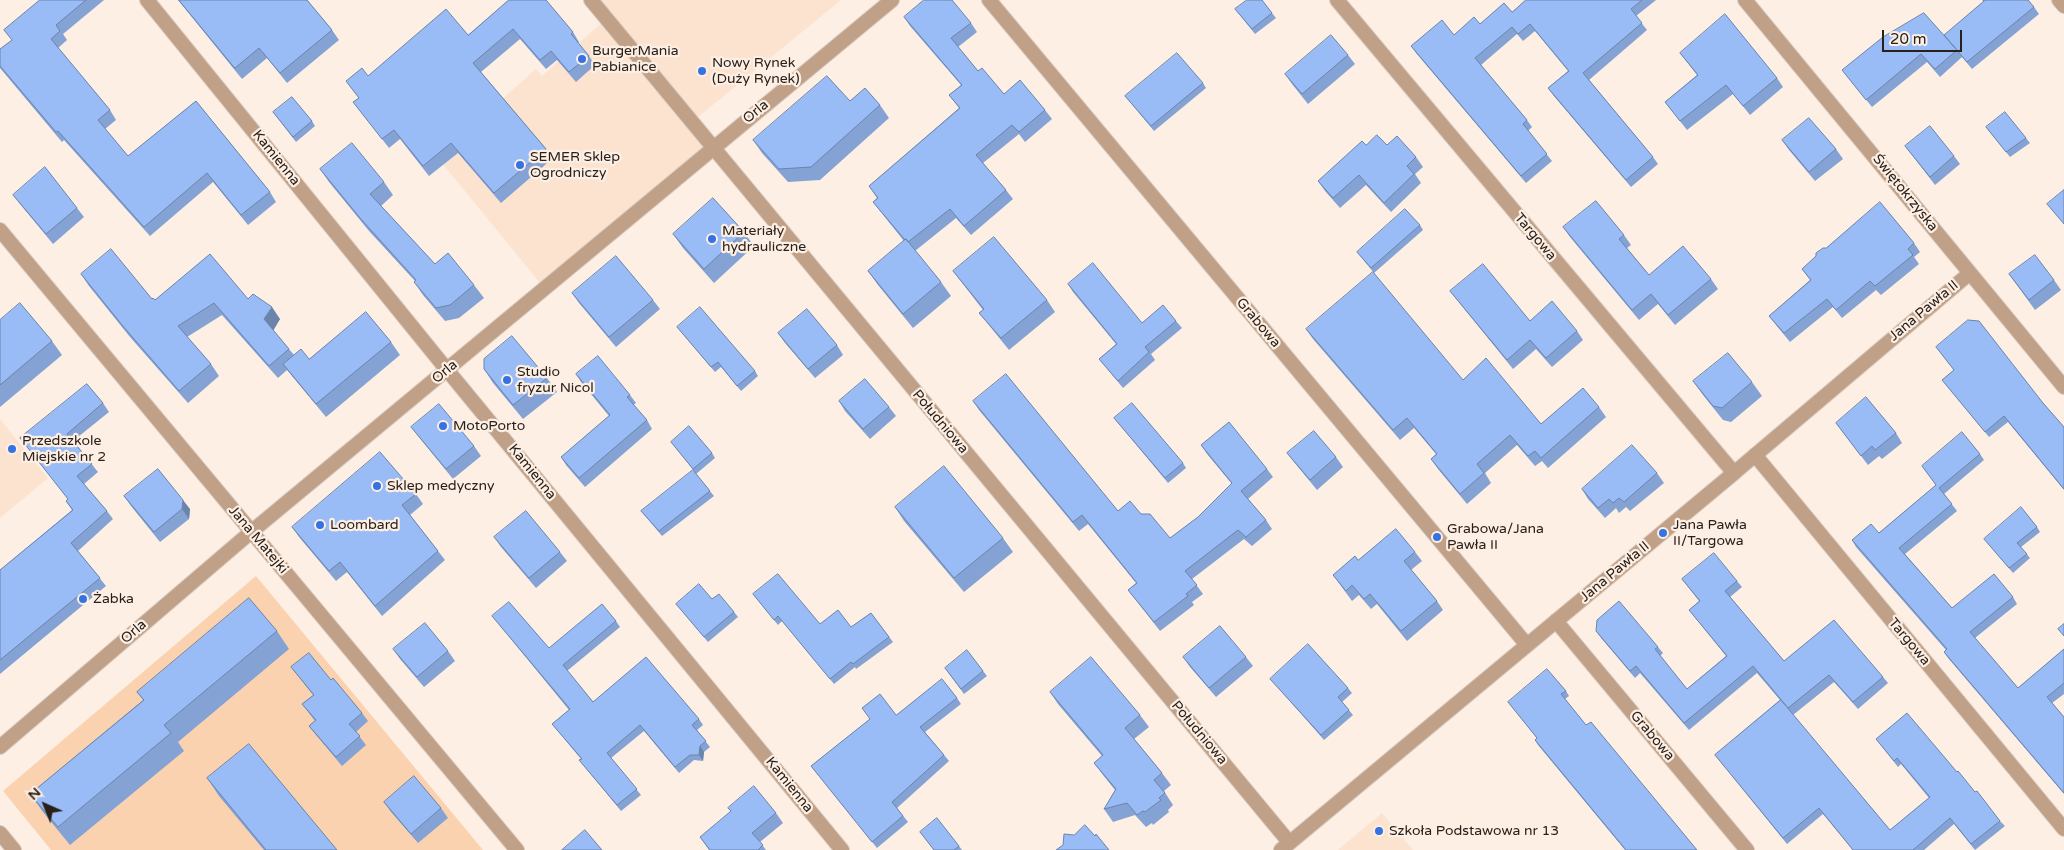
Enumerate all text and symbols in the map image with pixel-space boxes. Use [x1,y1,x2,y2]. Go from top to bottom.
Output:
scale bar [1884,20,1964,52]
text: 20 m [1890,30,1927,48]
place label: BurgerMania Pabianice [592,43,679,75]
marker: BurgerMania Pabianice [576,53,588,65]
place label: Nowy Rynek (Duży Rynek) [712,55,800,88]
marker: Nowy Rynek (Duży Rynek) [696,65,708,77]
street label: Orla [740,97,772,127]
street label: Kamienna [249,127,303,189]
place label: SEMER Sklep Ogrodniczy [530,149,620,182]
street label: Świętokrzyska [1869,151,1941,235]
marker: SEMER Sklep Ogrodniczy [514,159,526,171]
street label: Targowa [1510,210,1560,264]
place label: Materiały hydrauliczne [722,223,806,256]
marker: Materiały hydrauliczne [706,233,718,245]
street label: Jana Pawła II [1886,277,1962,345]
street label: Grabowa [1232,295,1284,351]
street label: Orla [429,357,461,387]
place label: Studio fryzur Nicol [517,364,594,397]
marker: Studio fryzur Nicol [501,374,513,386]
street label: Południowa [908,387,972,457]
place label: MotoPorto [453,418,525,434]
marker: MotoPorto [437,420,449,432]
place label: Przedszkole Miejskie nr 2 [22,433,106,466]
street label: Kamienna [505,441,559,503]
marker: Przedszkole Miejskie nr 2 [6,443,18,455]
place label: Sklep medyczny [387,478,494,494]
marker: Sklep medyczny [371,480,383,492]
street label: Jana Matejki [225,503,291,577]
place label: Loombard [330,517,399,533]
place label: Jana Pawła II/Targowa [1673,517,1747,550]
marker: Loombard [314,519,326,531]
place label: Grabowa/Jana Pawła II [1447,521,1544,554]
marker: Jana Pawła II/Targowa [1657,527,1669,539]
marker: Grabowa/Jana Pawła II [1431,531,1443,543]
street label: Jana Pawła II [1577,538,1653,606]
place label: Żabka [93,591,134,607]
marker: Żabka [77,593,89,605]
street label: Targowa [1884,615,1934,669]
street label: Orla [118,616,150,648]
street label: Południowa [1167,698,1231,768]
street label: Grabowa [1626,708,1678,764]
street label: Kamienna [762,754,816,816]
north arrow [20,780,70,830]
text: N [24,784,44,804]
place label: Szkoła Podstawowa nr 13 [1389,823,1559,839]
marker: Szkoła Podstawowa nr 13 [1373,825,1385,837]

